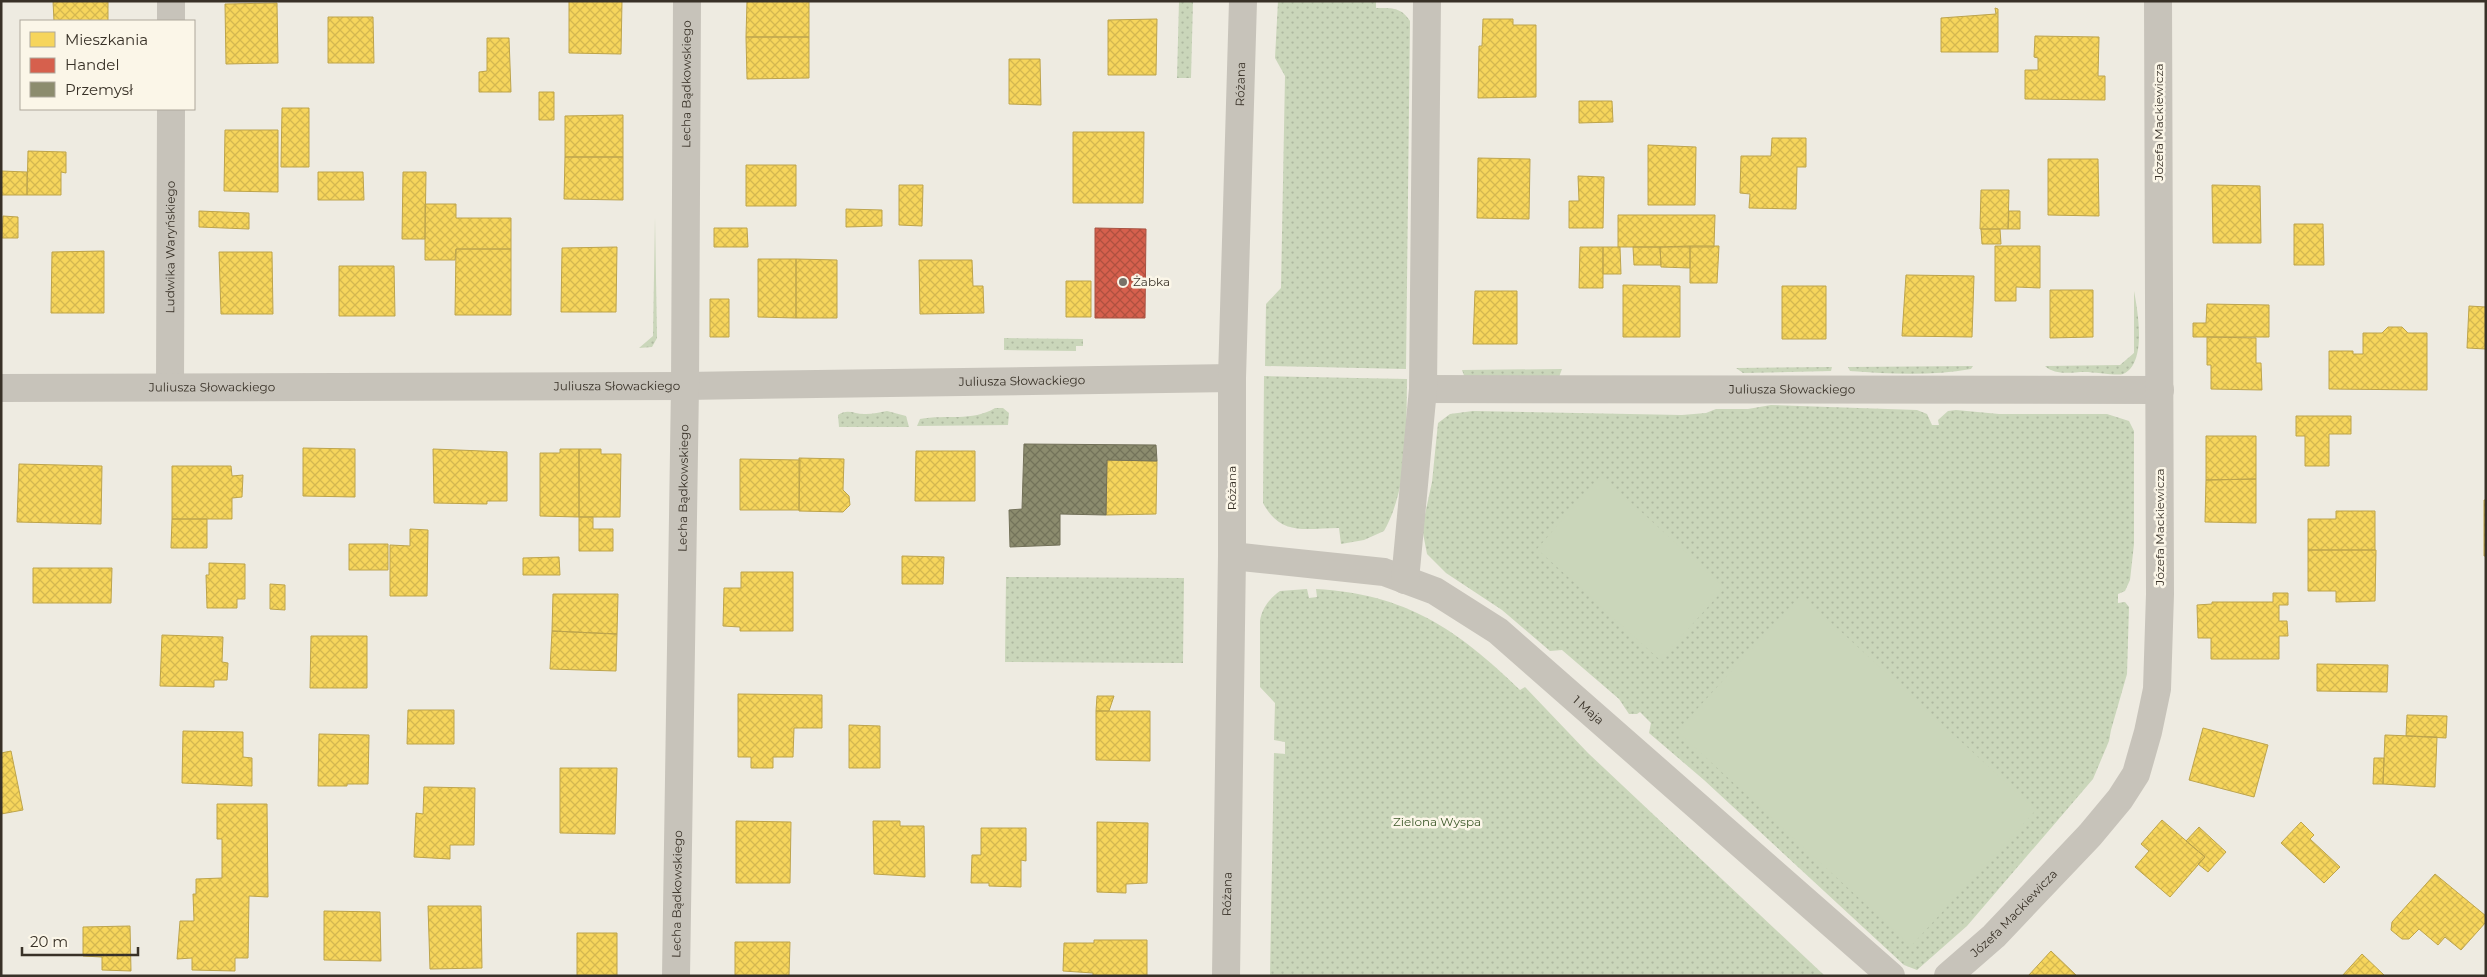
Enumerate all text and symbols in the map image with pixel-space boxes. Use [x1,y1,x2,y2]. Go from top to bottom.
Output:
legend [20,20,195,110]
street label: Lecha Bądkowskiego [678,20,694,148]
text: Mieszkania [65,30,148,49]
text: Handel [65,55,119,74]
street label: Różana [1232,62,1248,107]
street label: Józefa Mackiewicza [2151,63,2166,182]
text: Przemysł [65,80,134,99]
street label: Ludwika Waryńskiego [162,181,178,313]
place label: Żabka [1133,274,1170,289]
marker: Żabka [1117,276,1129,288]
street label: Juliusza Słowackiego [958,372,1085,389]
street label: Juliusza Słowackiego [553,378,680,393]
street label: Juliusza Słowackiego [148,379,275,395]
street label: Juliusza Słowackiego [1728,381,1855,397]
street label: Lecha Bądkowskiego [674,424,691,552]
street label: Różana [1224,466,1239,510]
street label: Józefa Mackiewicza [2152,468,2167,587]
street label: 1 Maja [1570,692,1607,728]
park label: Zielona Wyspa [1393,814,1481,829]
street label: Lecha Bądkowskiego [668,830,685,958]
street label: Józefa Mackiewicza [1966,866,2060,961]
street label: Różana [1219,872,1234,916]
scale bar [22,924,139,956]
text: 20 m [30,932,68,951]

